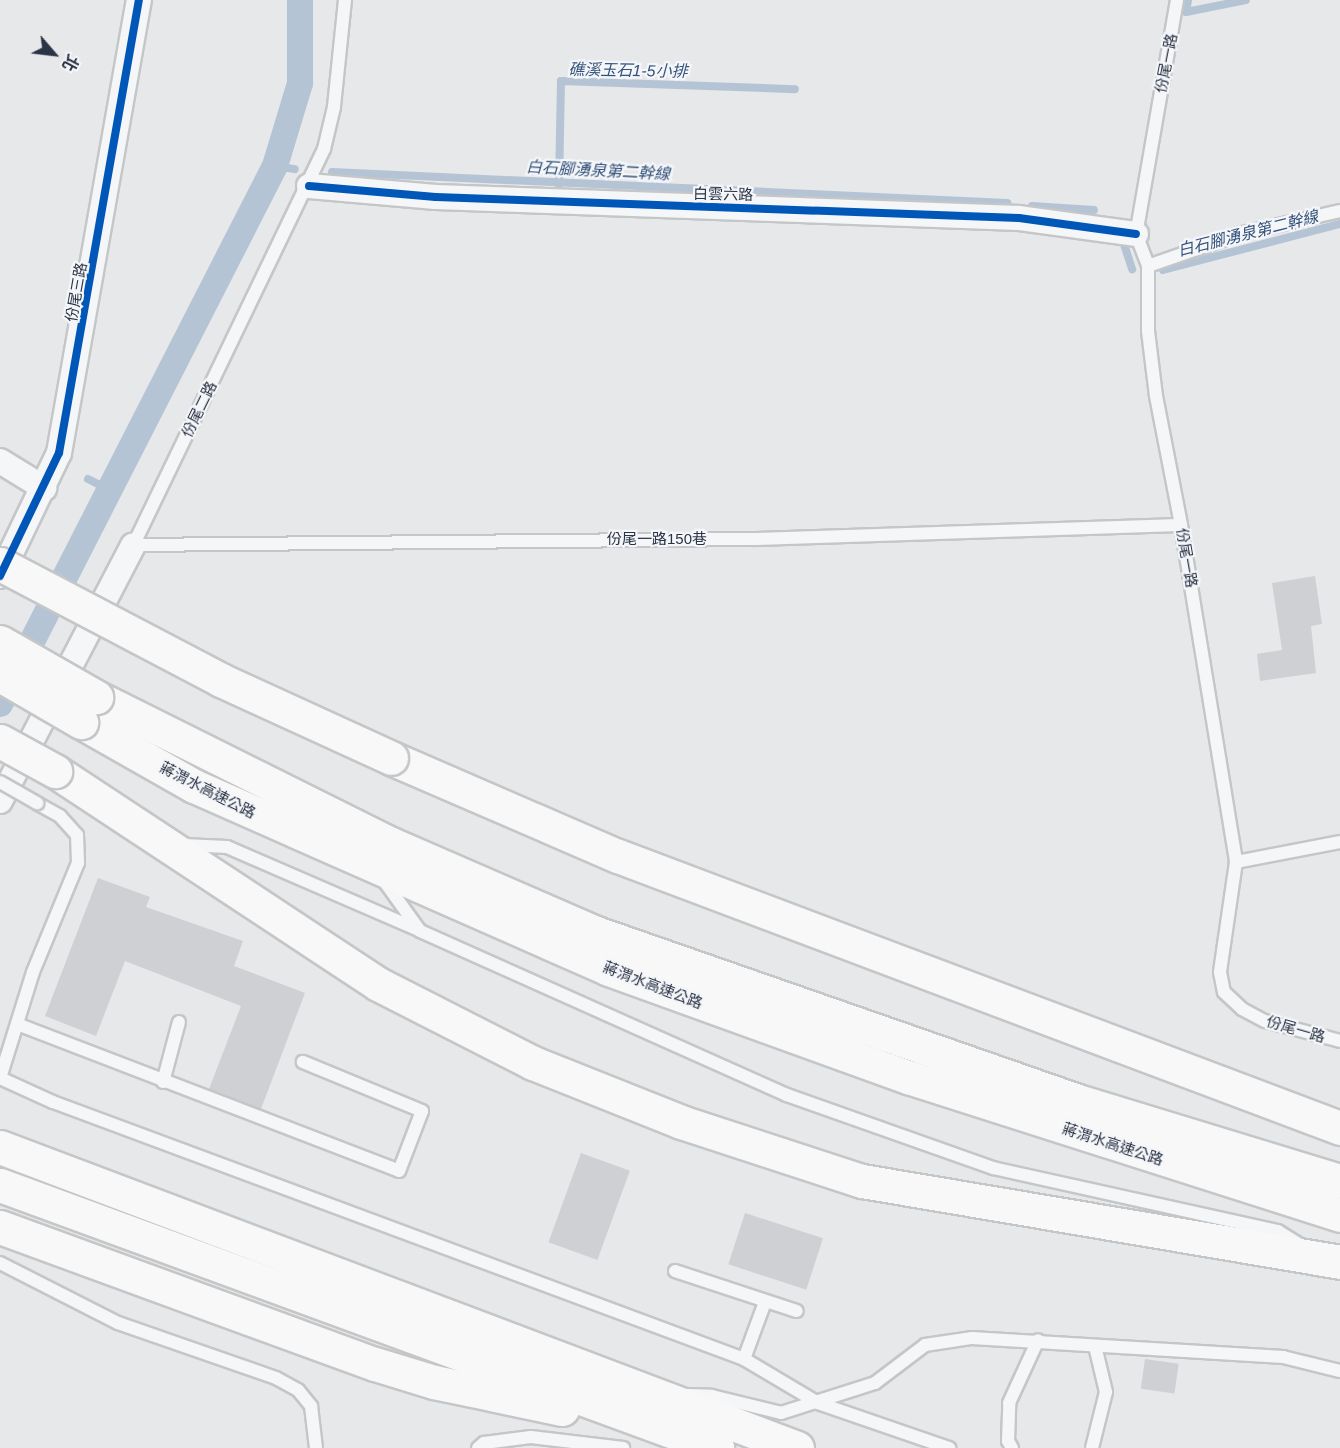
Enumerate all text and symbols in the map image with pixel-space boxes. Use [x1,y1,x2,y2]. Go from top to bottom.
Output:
north arrow [24,24,84,84]
street label: 份尾一路 [1151,32,1181,94]
text: 北 [59,52,82,74]
water label: 礁溪玉石1-5小排 [568,60,688,82]
water label: 白石腳湧泉第二幹線 [526,158,670,184]
street label: 白雲六路 [693,184,753,204]
water label: 白石腳湧泉第二幹線 [1176,207,1320,261]
street label: 份尾三路 [62,261,90,323]
street label: 份尾二路 [178,378,220,440]
street label: 份尾一路 [1173,527,1201,589]
street label: 份尾一路150巷 [607,530,707,548]
street label: 蔣渭水高速公路 [157,758,259,822]
street label: 蔣渭水高速公路 [601,958,705,1012]
street label: 份尾一路 [1265,1012,1327,1046]
street label: 蔣渭水高速公路 [1060,1119,1166,1169]

